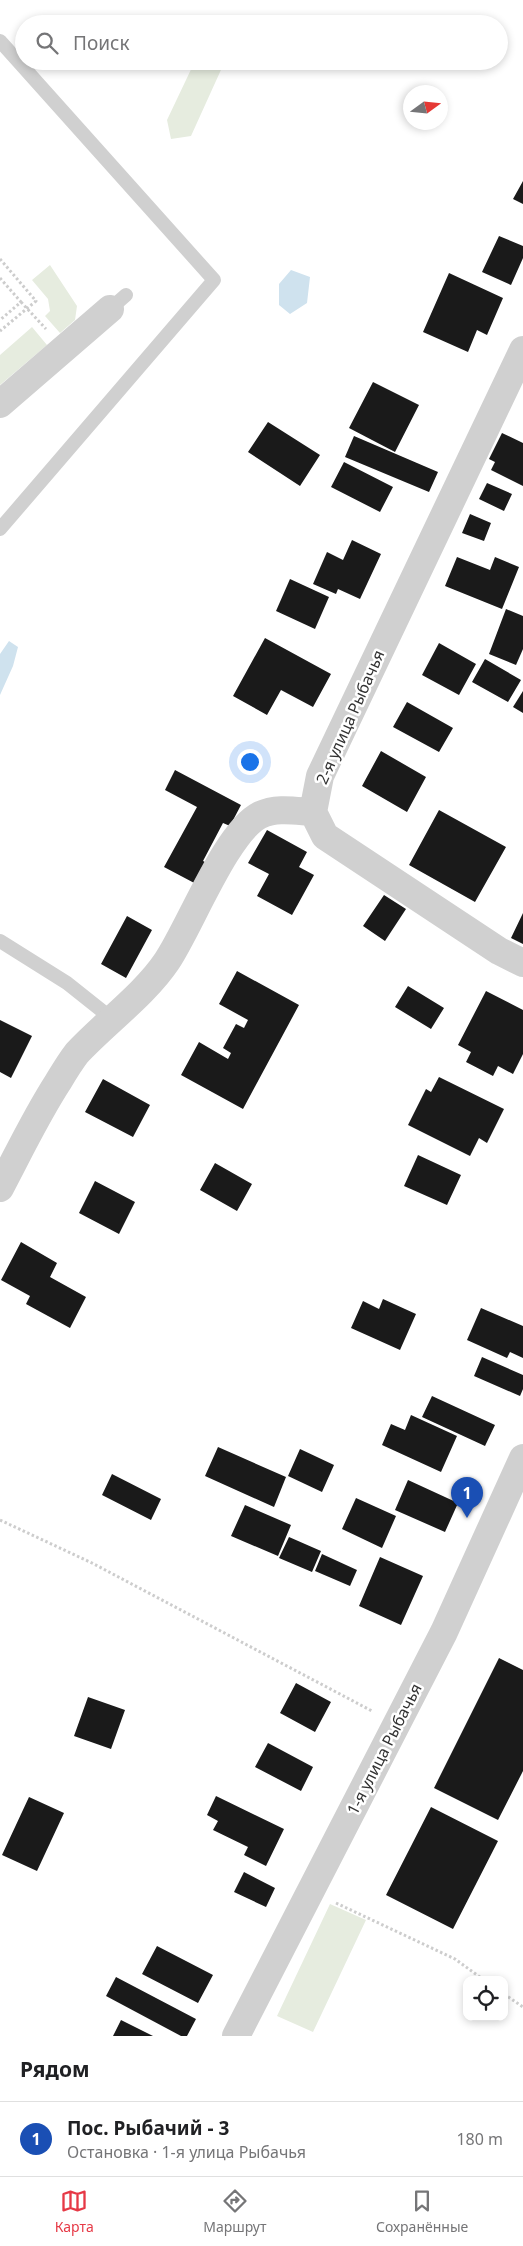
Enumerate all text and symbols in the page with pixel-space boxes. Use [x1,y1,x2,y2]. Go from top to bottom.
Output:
search box [15,15,508,70]
icon: search [33,29,61,57]
text: Поиск [73,30,129,56]
north arrow [403,85,448,130]
street label: 2-я улица Рыбачья [311,647,389,787]
your location [237,749,263,775]
pin: 1 [451,1477,483,1518]
street label: 1-я улица Рыбачья [341,1680,427,1818]
map controls [463,1976,508,2021]
button: locate [463,1976,508,2021]
text: Рядом [20,2055,90,2083]
text: Пос. Рыбачий - 3 [67,2115,229,2141]
text: 1 [31,2128,41,2150]
text: 180 m [456,2128,503,2150]
text: Остановка · 1-я улица Рыбачья [67,2141,306,2163]
tab: Карта [55,2187,94,2236]
tab: Маршрут [203,2187,266,2236]
tab: Сохранённые [376,2187,468,2236]

